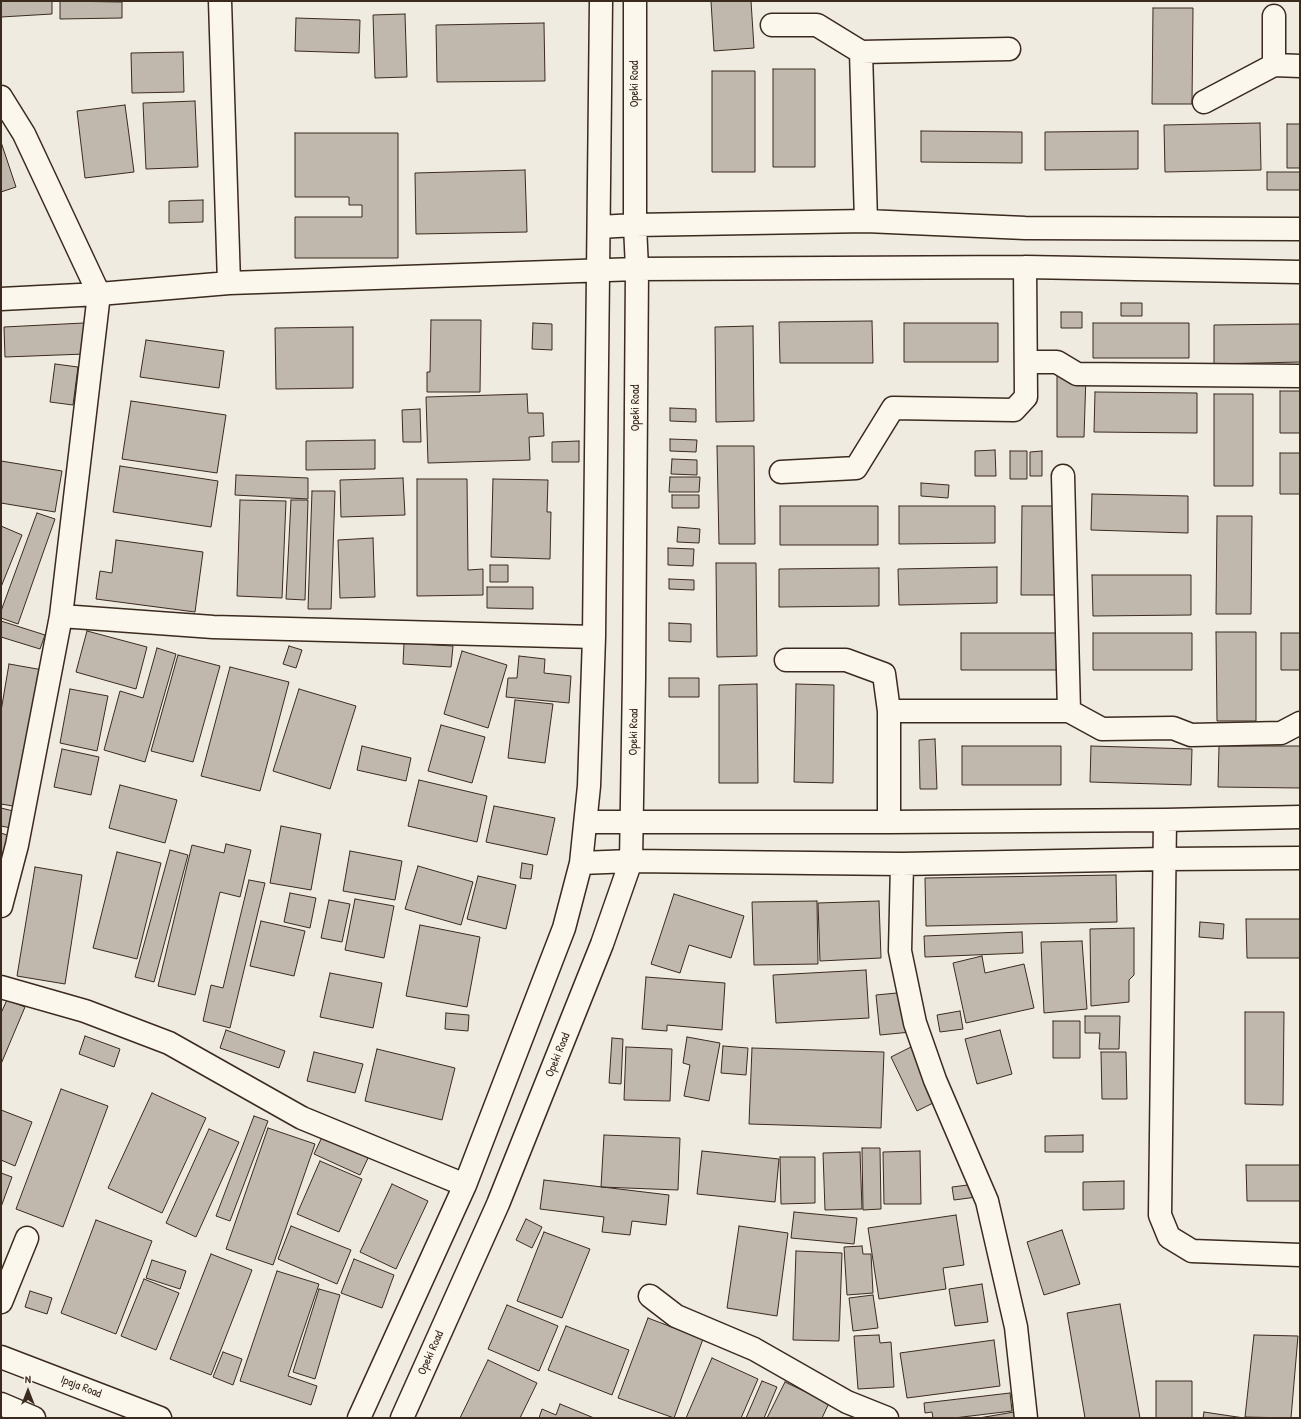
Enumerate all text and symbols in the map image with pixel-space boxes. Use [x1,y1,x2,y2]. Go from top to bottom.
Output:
street label: Opeki Road [628,61,642,107]
street label: Opeki Road [629,385,643,431]
street label: Opeki Road [626,709,642,755]
street label: Opeki Road [543,1031,573,1079]
street label: Opeki Road [415,1329,447,1377]
north arrow [8,1371,48,1411]
text: N [25,1372,31,1386]
street label: Ipaja Road [59,1373,103,1401]

